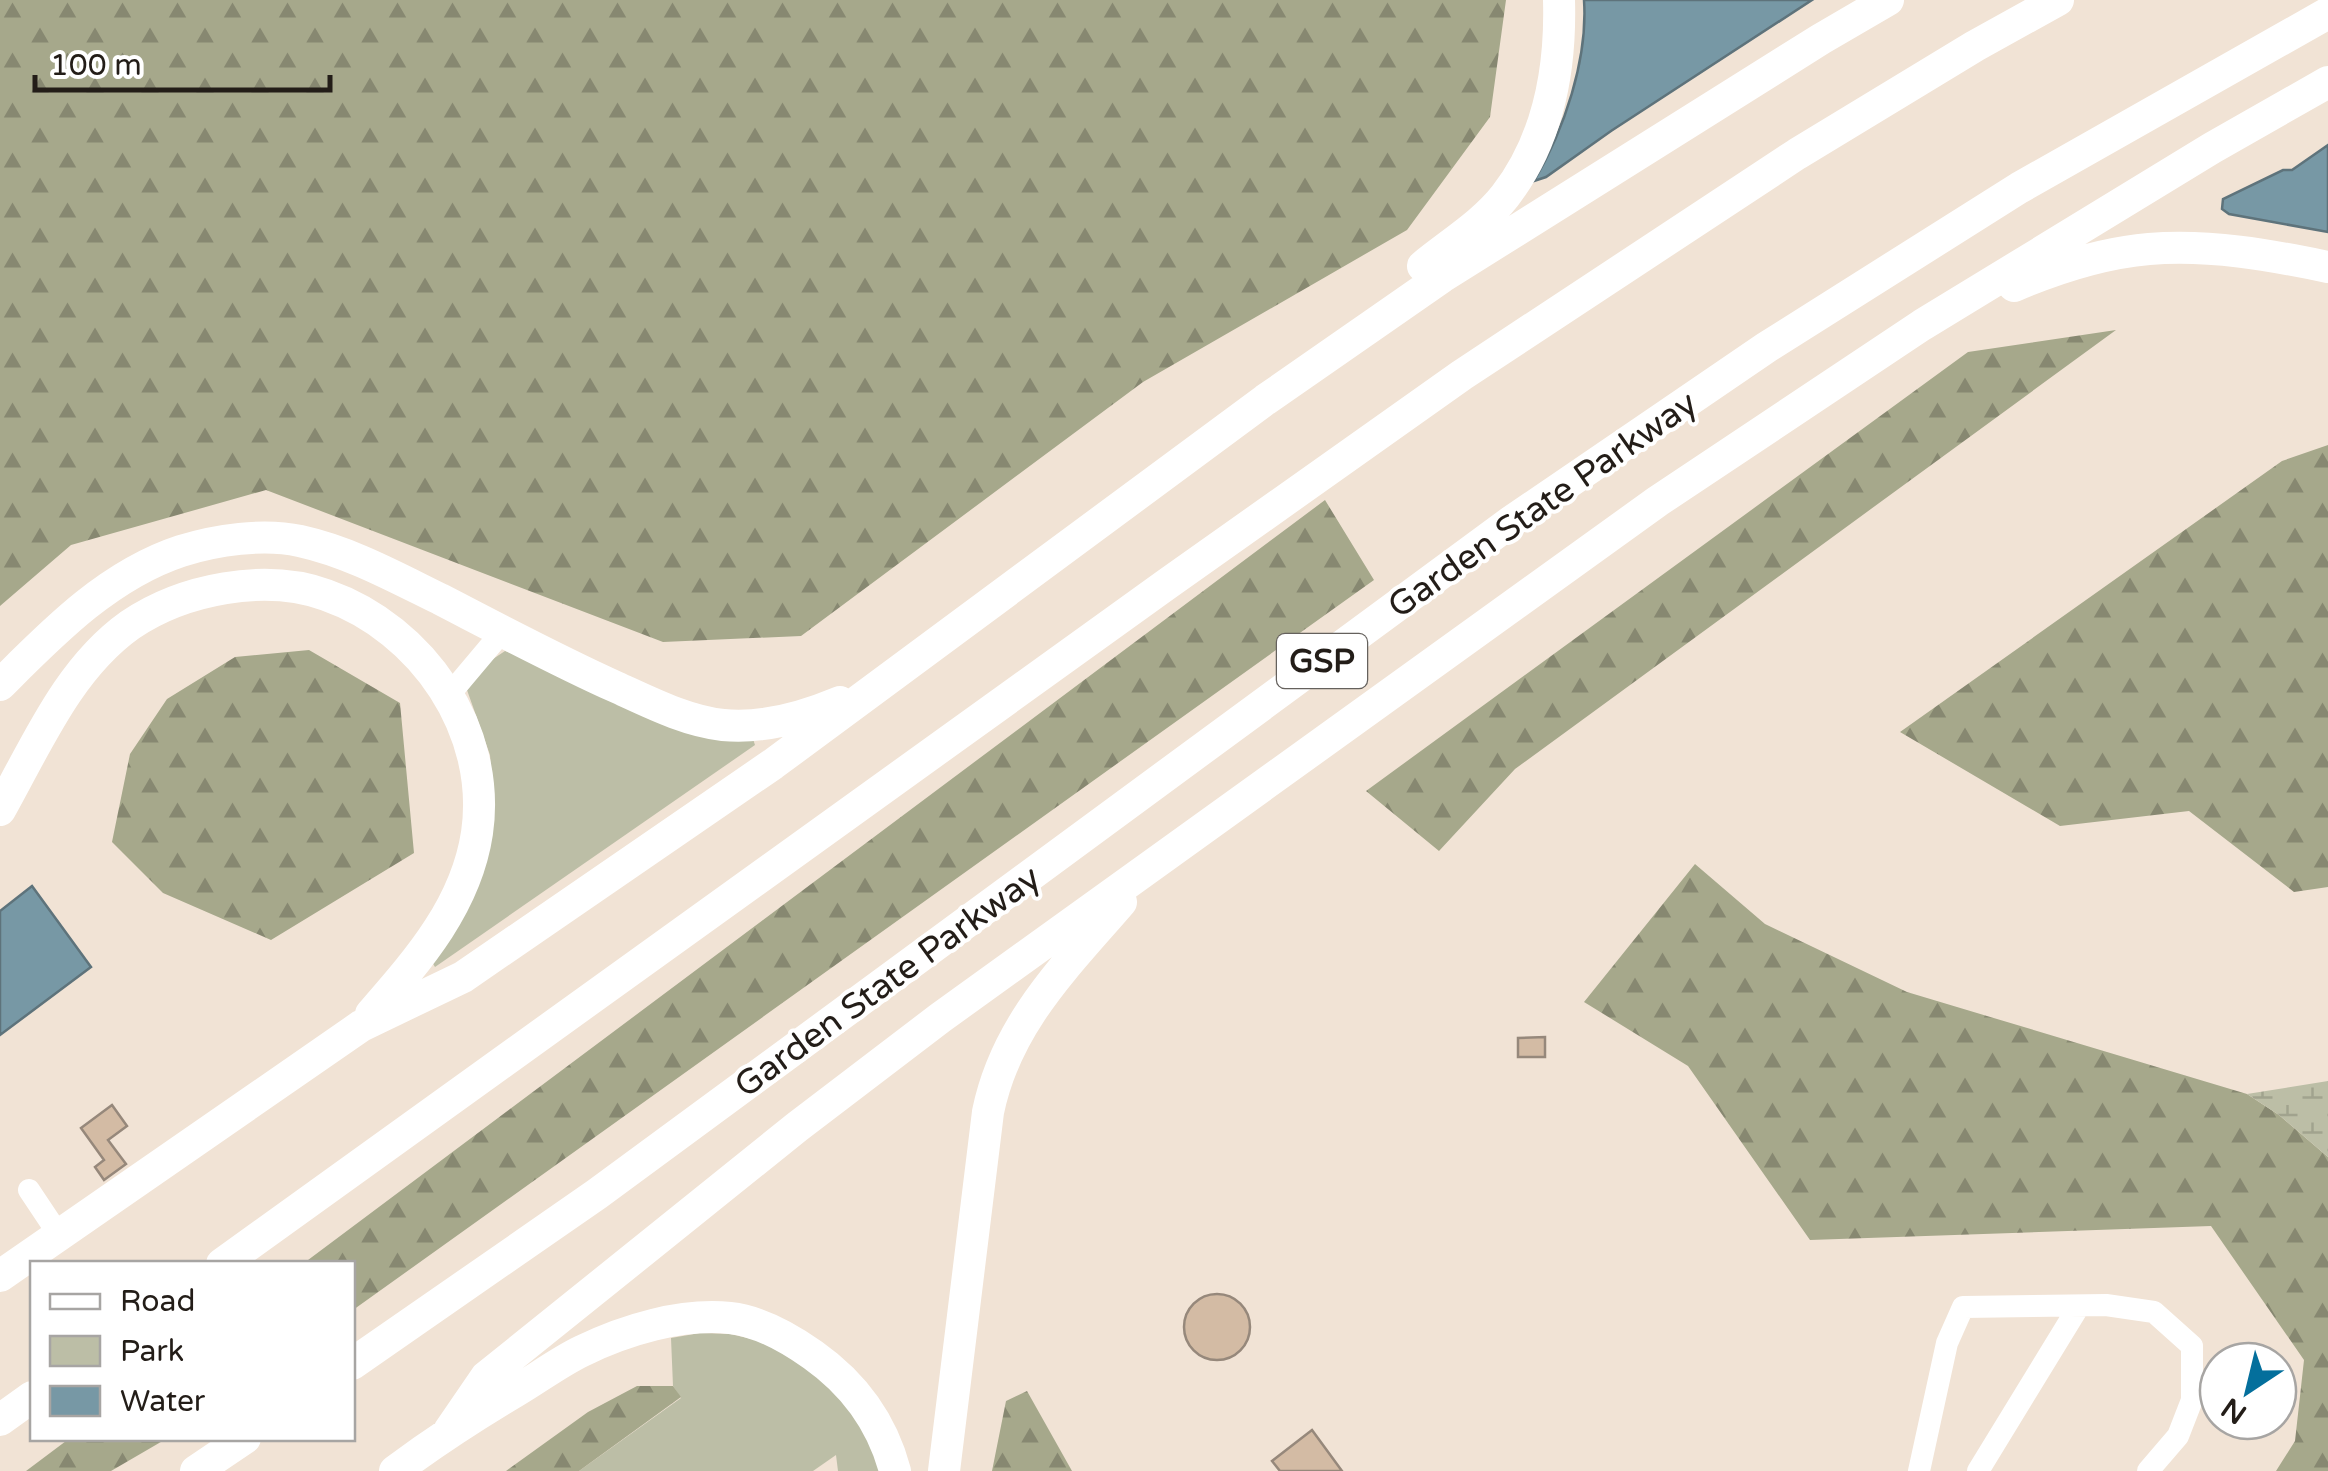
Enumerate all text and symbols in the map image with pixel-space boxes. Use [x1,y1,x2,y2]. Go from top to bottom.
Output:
scale bar [35,30,330,92]
text: 100 m [50,47,142,84]
street label: Garden State Parkway [1380,382,1705,627]
road number: GSP [1277,634,1367,688]
street label: Garden State Parkway [727,857,1048,1107]
legend [30,1261,355,1441]
text: Road [120,1283,195,1320]
text: Park [120,1333,184,1370]
north arrow [2198,1341,2298,1441]
text: Water [120,1383,206,1420]
text: N [2215,1390,2253,1431]

